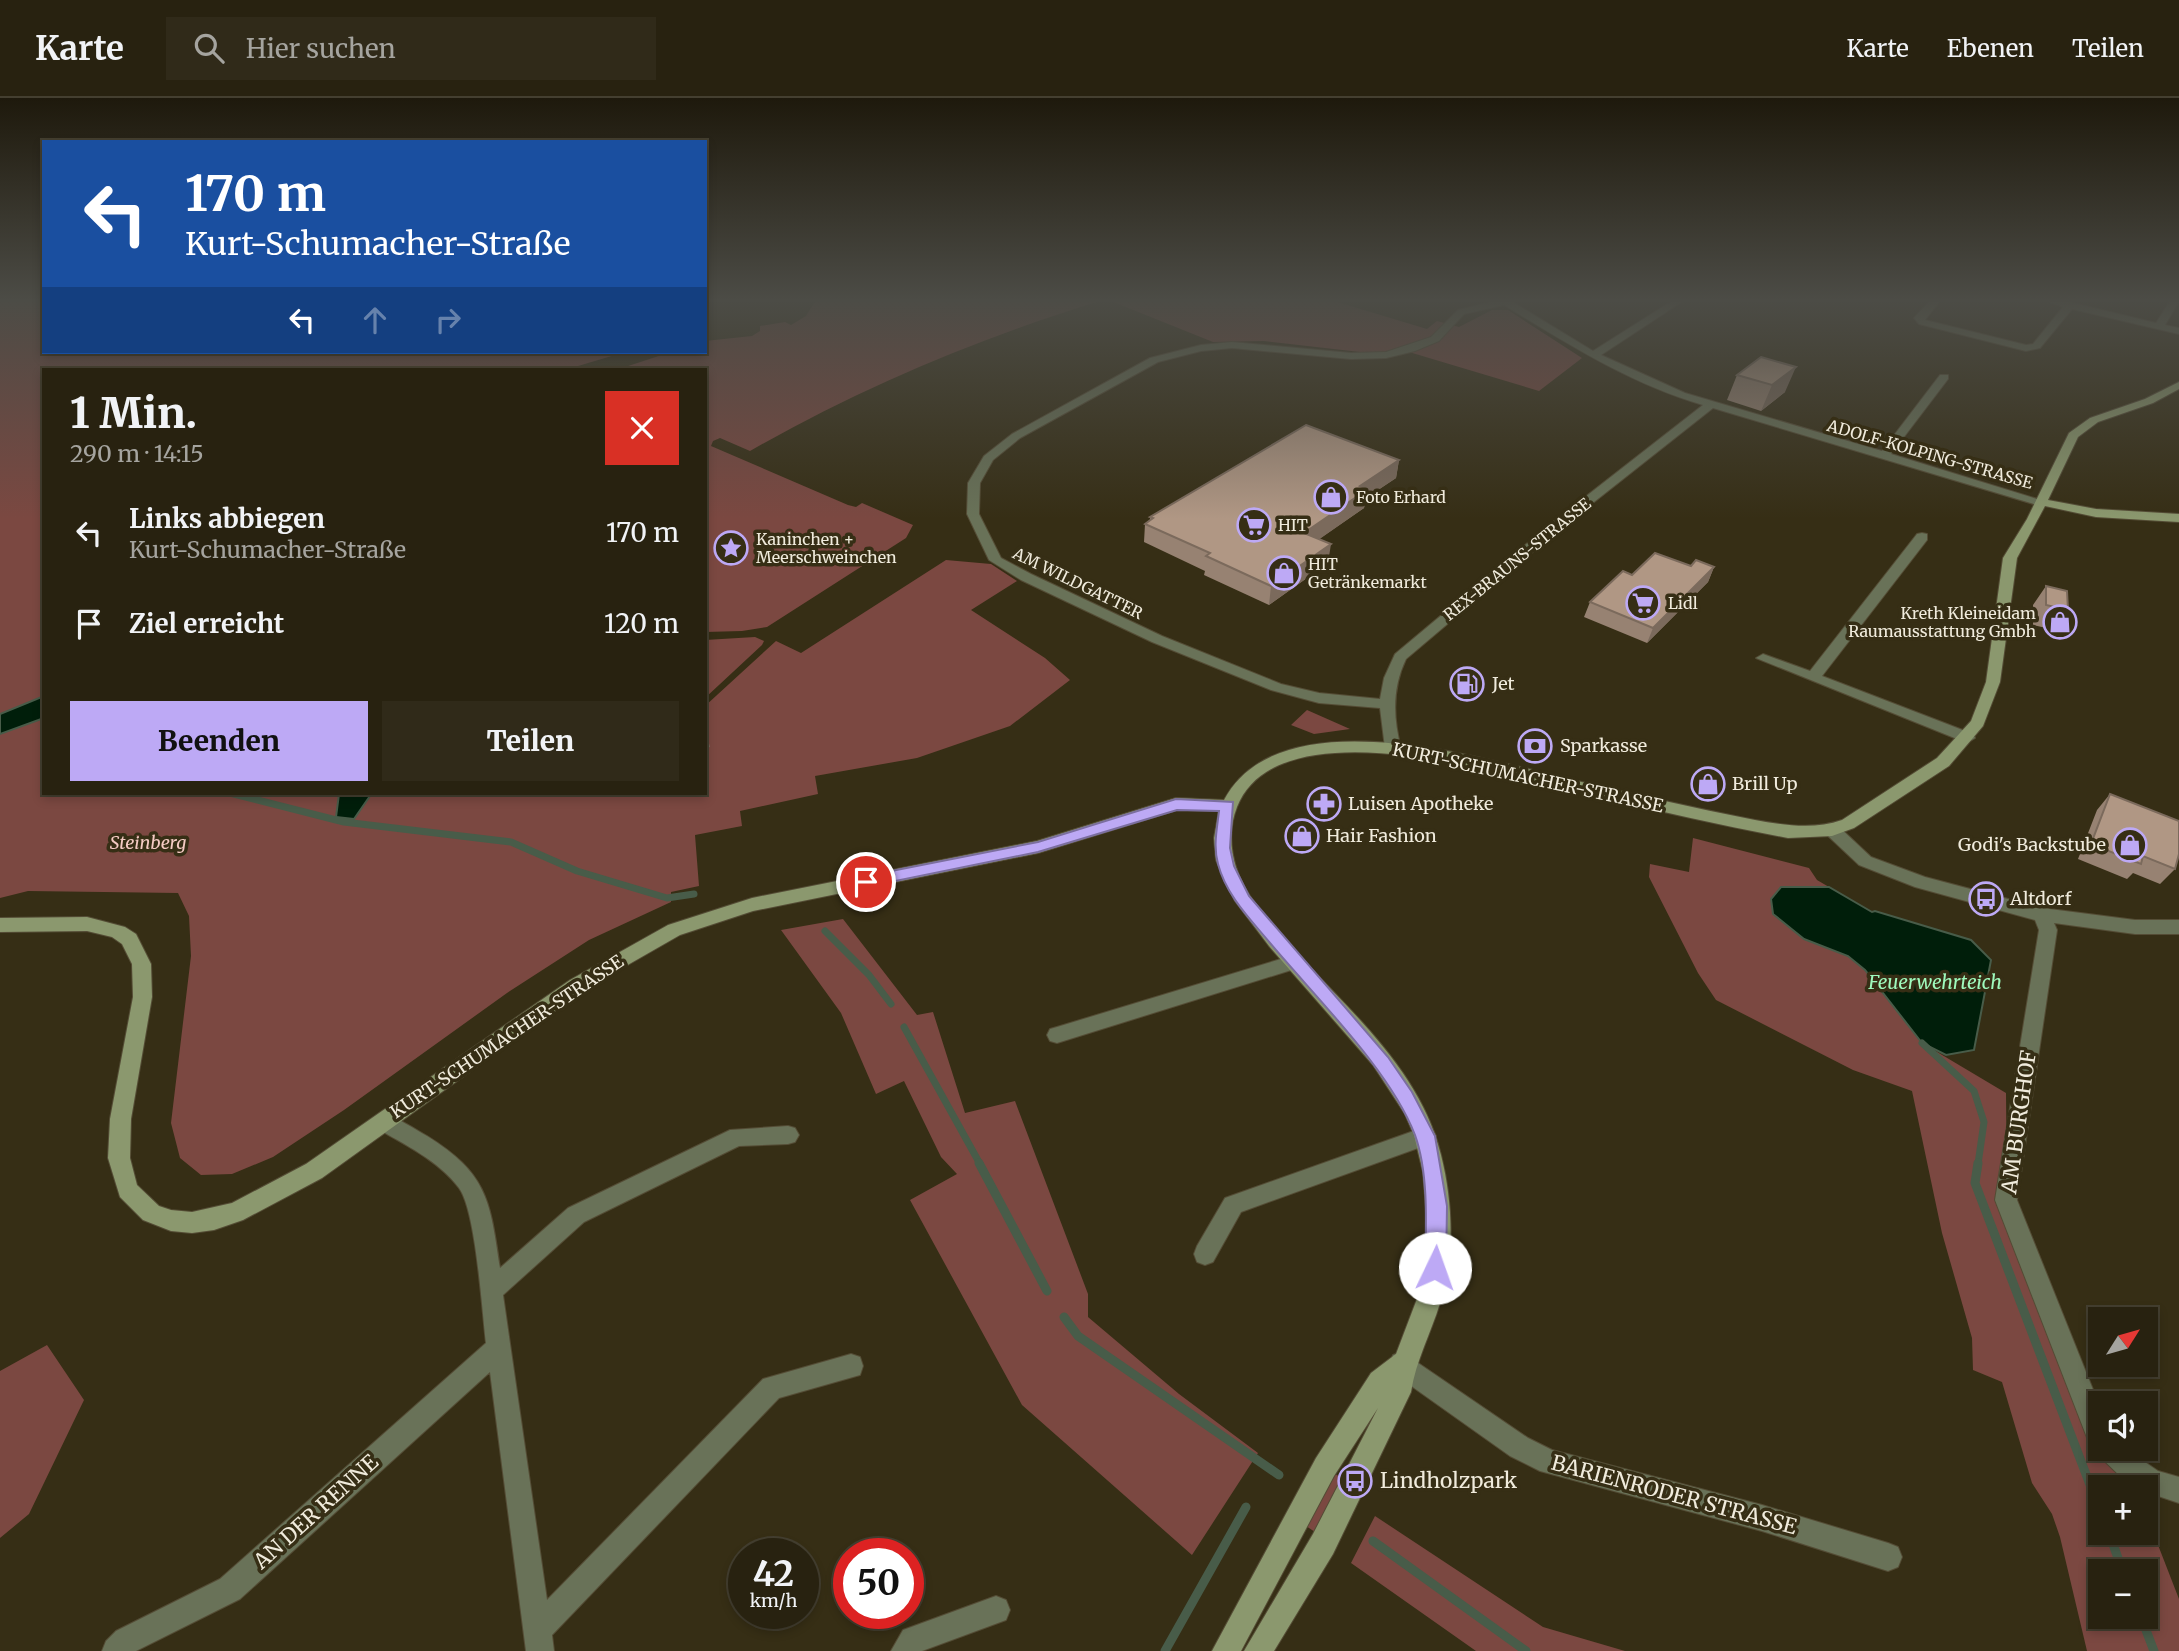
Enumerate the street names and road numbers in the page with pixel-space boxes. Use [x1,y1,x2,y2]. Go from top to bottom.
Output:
street label: ADOLF-KOLPING-STRASSE [1824,415,2036,493]
street label: REX-BRAUNS-STRASSE [1439,493,1595,625]
street label: AM WILDGATTER [1009,542,1147,624]
street label: KURT-SCHUMACHER-STRASSE [1390,738,1666,818]
street label: KURT-SCHUMACHER-STRASSE [386,949,628,1123]
street label: AM BURGHOF [1995,1048,2042,1196]
street label: AN DER RENNE [247,1448,384,1575]
street label: BARIENRODER STRASSE [1548,1449,1801,1540]

